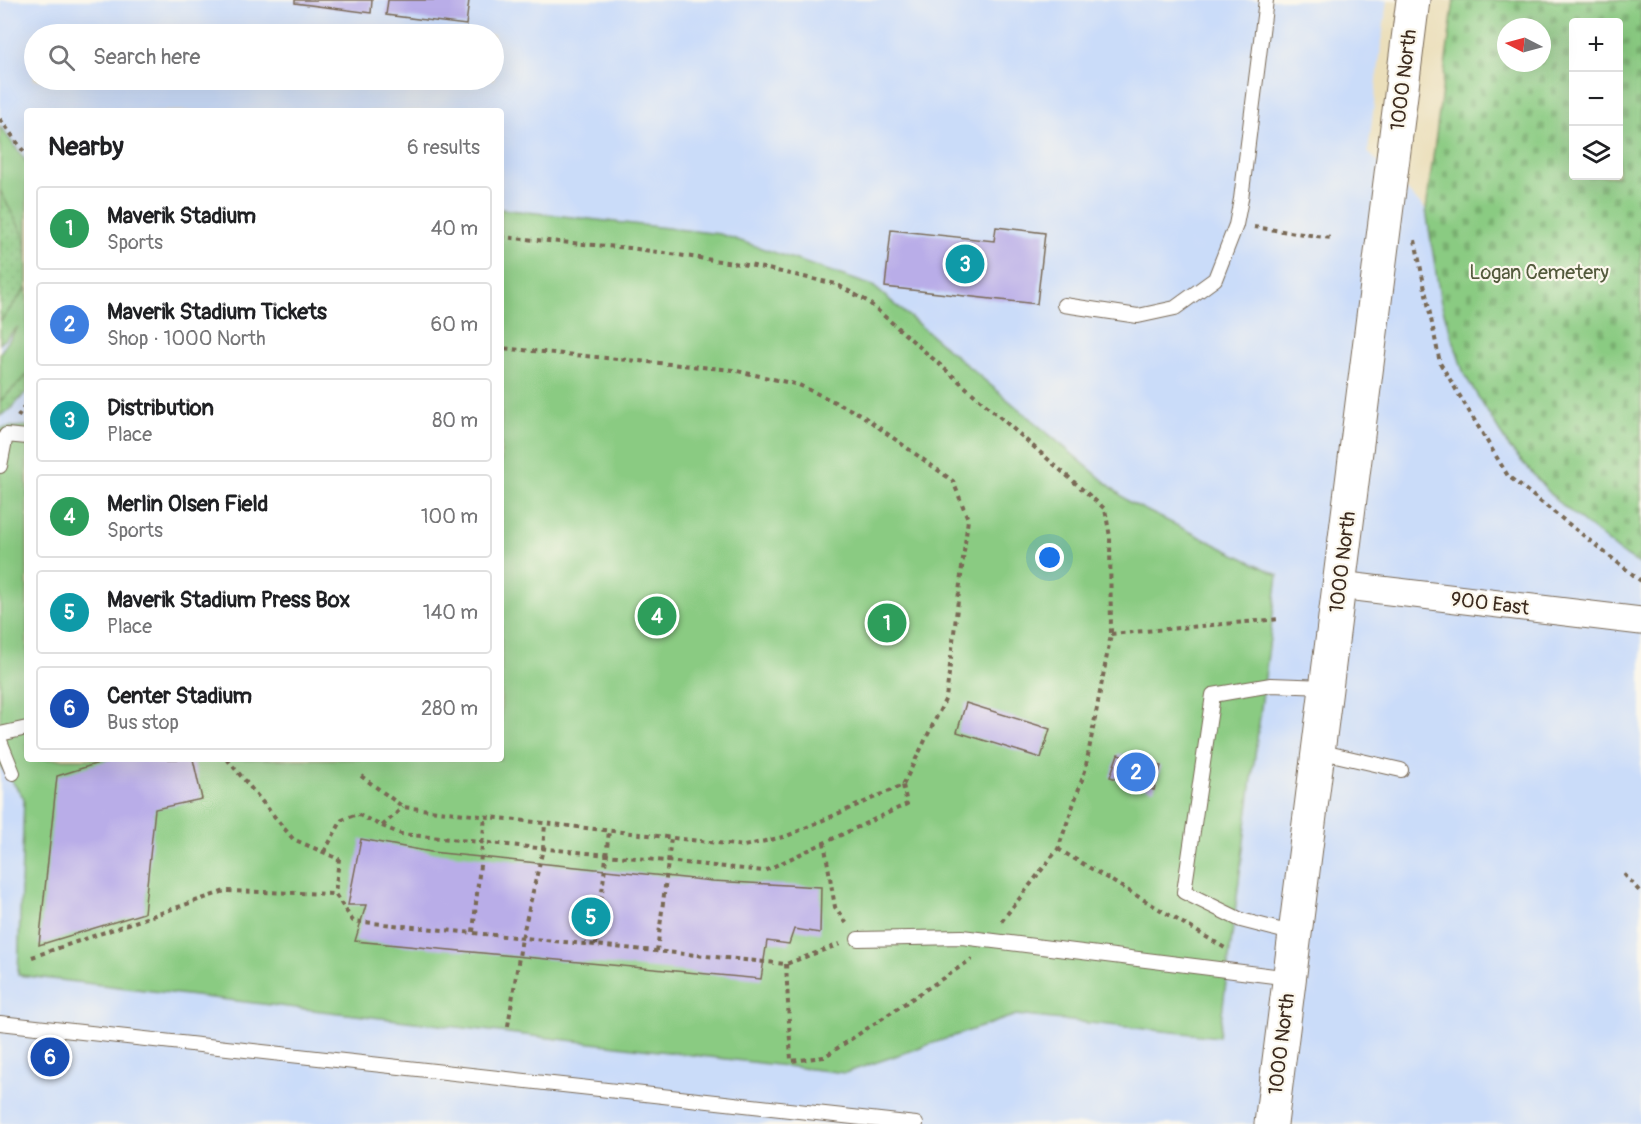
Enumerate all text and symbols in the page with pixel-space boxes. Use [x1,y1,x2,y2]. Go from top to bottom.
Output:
north arrow [1497,18,1551,72]
map controls [1569,18,1623,180]
button: + [1569,18,1623,72]
search box [24,24,504,90]
street label: 1000 North [1385,28,1422,132]
icon: search [45,41,78,74]
text: Search here [93,43,200,71]
button: − [1569,72,1623,126]
button: layers [1569,126,1623,180]
text: Nearby [48,131,124,163]
text: 6 results [407,135,480,160]
text: Maverik Stadium [107,202,256,230]
text: 1 [66,216,73,241]
text: 40 m [431,216,478,241]
text: Sports [107,230,163,255]
pin: 3 [946,242,984,286]
park label: Logan Cemetery [1469,260,1609,285]
text: Maverik Stadium Tickets [107,298,327,326]
text: 2 [64,312,75,337]
text: 60 m [431,312,478,337]
text: Shop · 1000 North [107,326,266,351]
text: Distribution [107,394,214,422]
text: 3 [64,408,75,433]
text: 80 m [432,408,478,433]
text: Place [107,422,152,447]
text: Merlin Olsen Field [107,490,268,518]
text: 4 [64,504,75,529]
text: 100 m [421,504,478,529]
street label: 1000 North [1324,510,1361,614]
text: Sports [107,518,163,543]
your location [1035,543,1064,572]
text: Maverik Stadium Press Box [107,586,350,614]
street label: 900 East [1449,586,1531,621]
pin: 4 [638,594,676,638]
text: 5 [64,600,75,625]
text: 140 m [423,600,478,625]
pin: 1 [868,600,906,646]
text: Place [107,614,152,639]
text: Center Stadium [107,682,252,710]
text: 6 [64,696,75,721]
text: 280 m [421,696,478,721]
text: Bus stop [107,710,179,735]
pin: 2 [1116,750,1156,794]
pin: 5 [572,894,610,940]
street label: 1000 North [1263,992,1300,1096]
pin: 6 [31,1034,70,1080]

